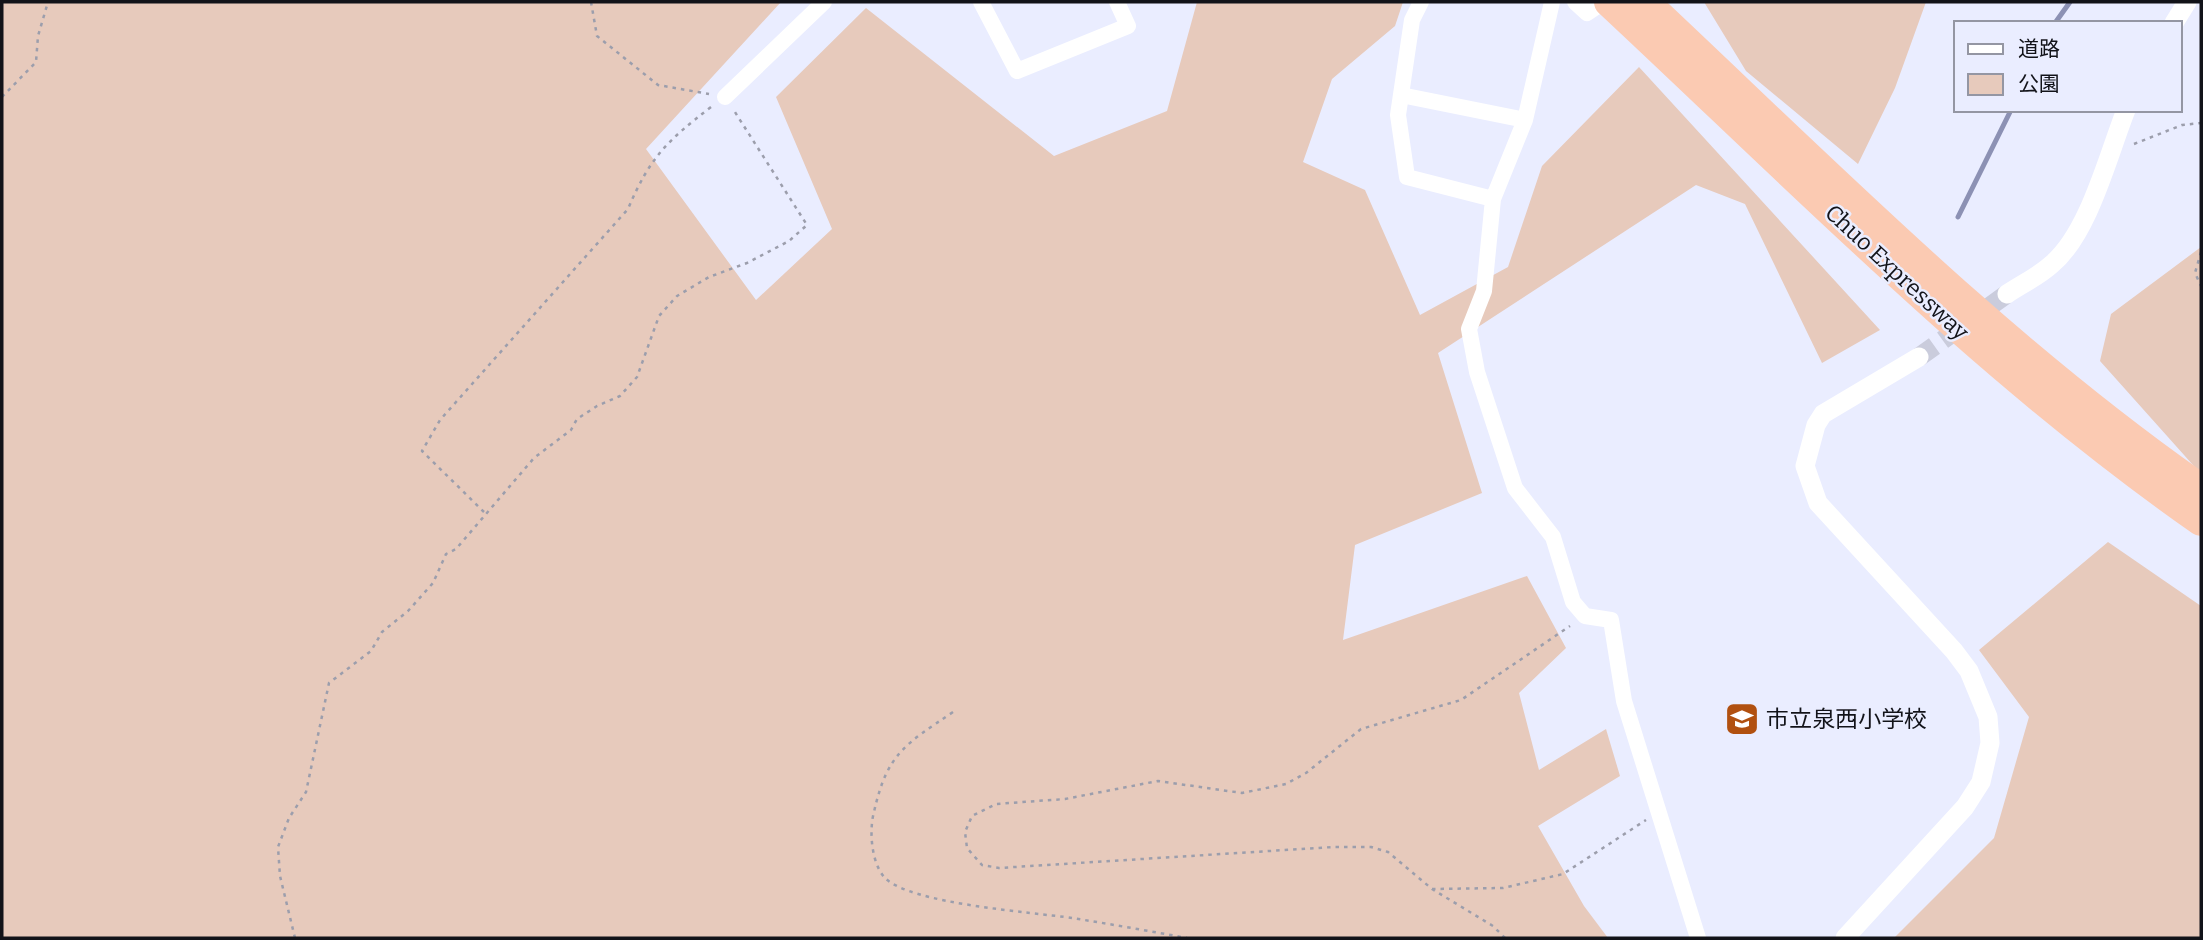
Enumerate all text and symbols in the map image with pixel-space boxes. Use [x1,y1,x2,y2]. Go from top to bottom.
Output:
legend [1954,21,2182,112]
text: 道路 [2018,36,2060,62]
text: 公園 [2018,71,2060,97]
street label: Chuo Expressway [1819,198,1975,346]
school or university icon: 市立泉西小学校 [1723,700,1761,738]
place label: 市立泉西小学校 [1766,705,1927,733]

